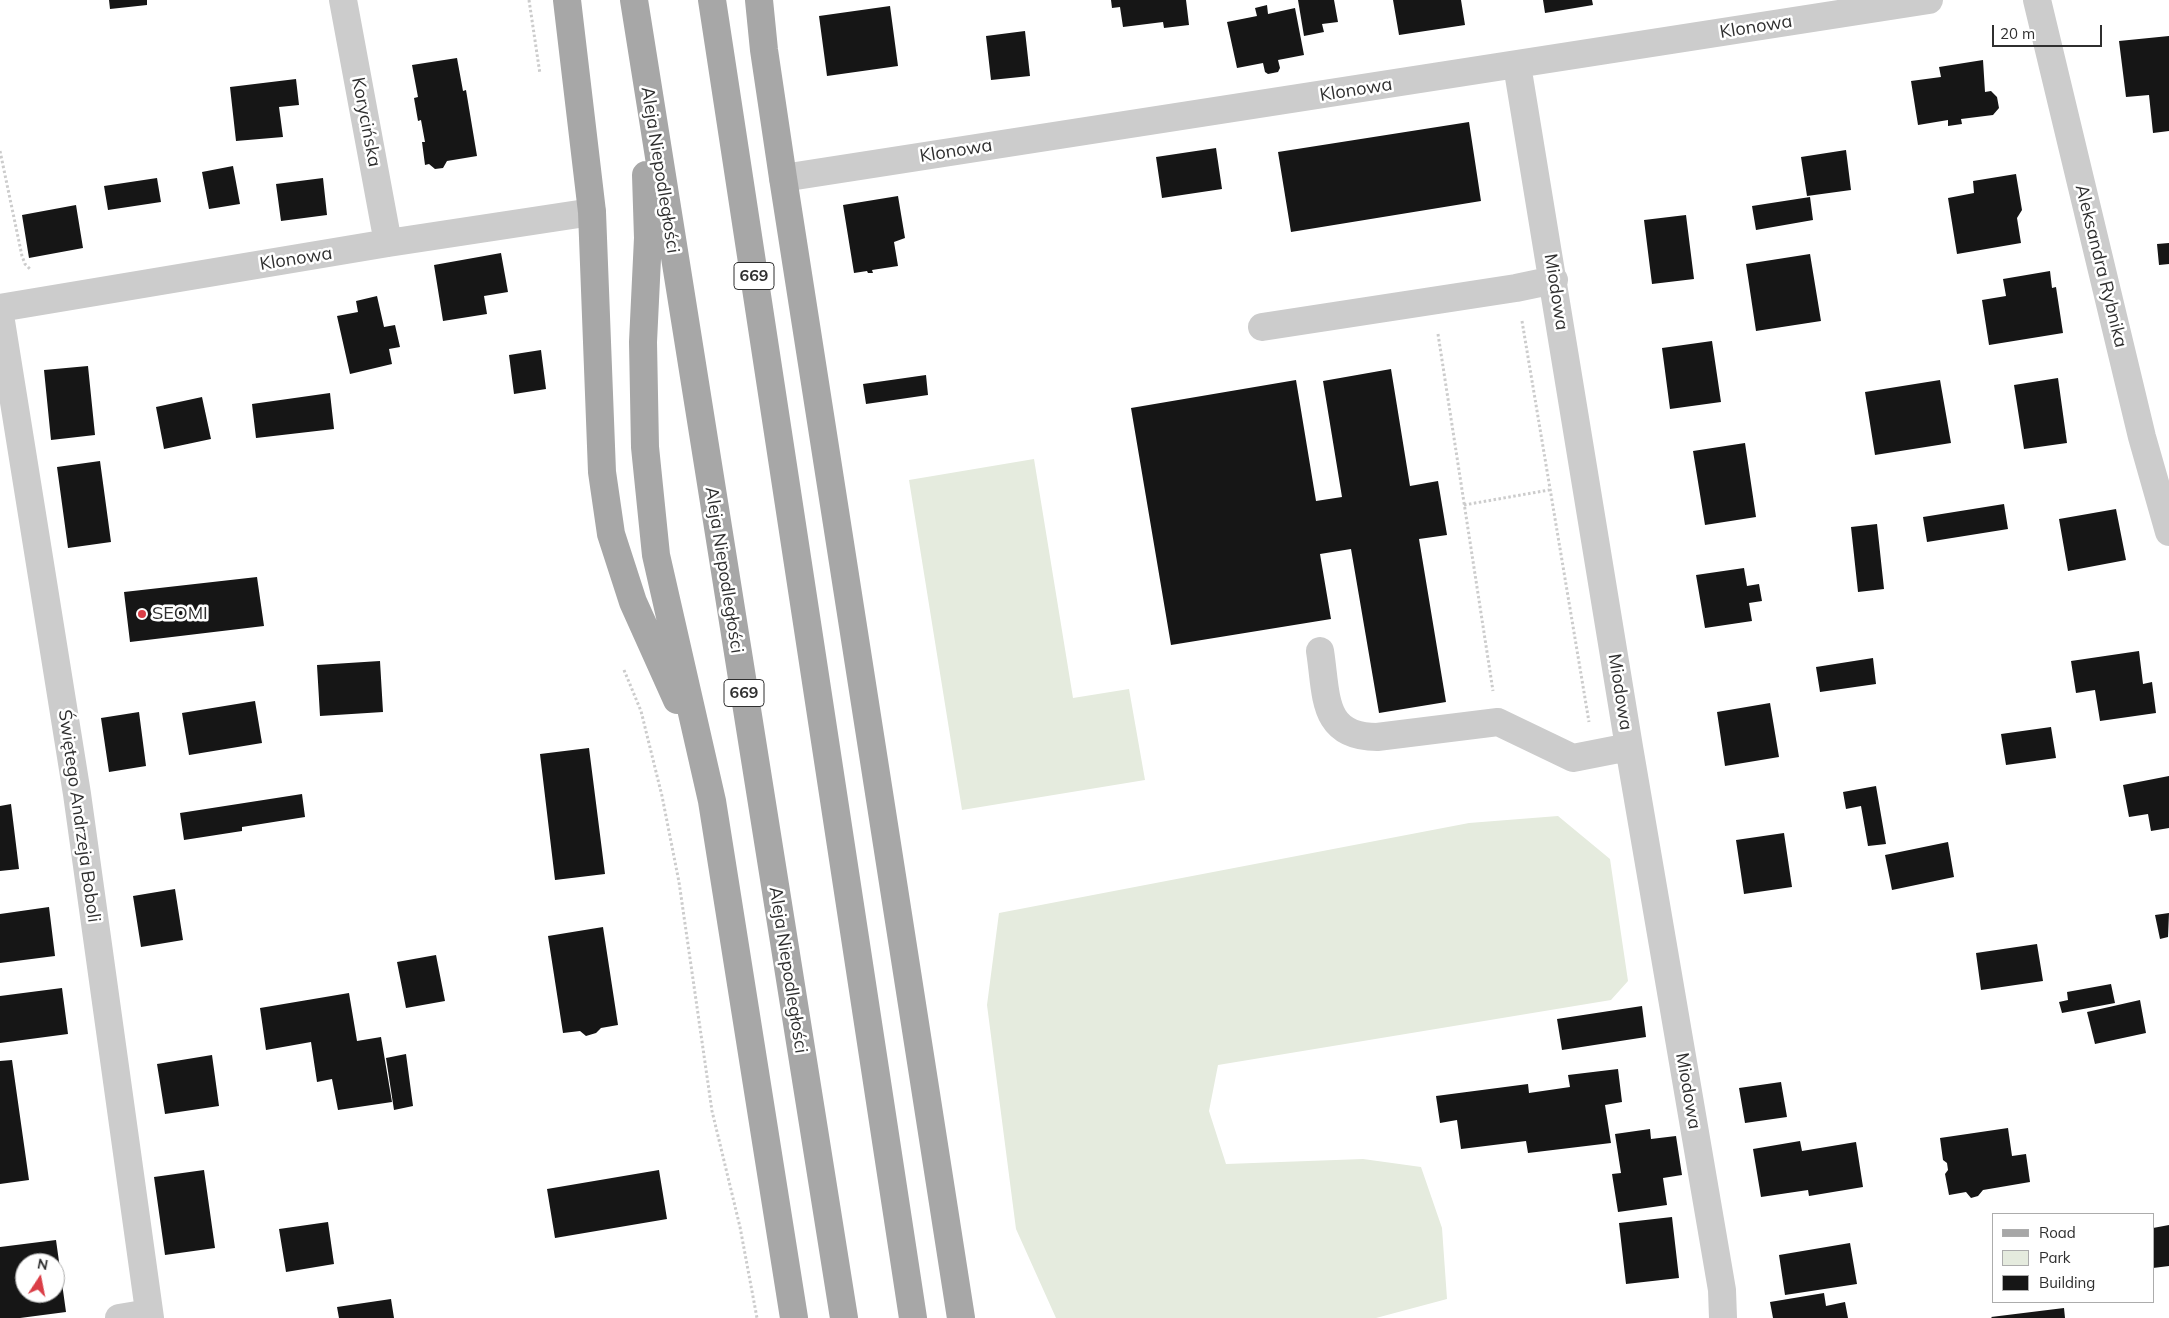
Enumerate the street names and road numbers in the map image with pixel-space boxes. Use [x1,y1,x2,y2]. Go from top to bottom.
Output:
street label: Klonowa [1718,11,1794,43]
street label: Klonowa [1318,74,1394,106]
street label: Korycińska [347,75,385,169]
street label: Aleja Niepodległości [636,85,684,255]
street label: Klonowa [918,135,994,167]
street label: Aleksandra Rybnika [2070,182,2132,350]
street label: Klonowa [258,243,334,275]
street label: Miodowa [1539,252,1573,332]
road number: 669 [734,262,774,290]
street label: Aleja Niepodległości [700,485,748,655]
street label: Miodowa [1603,652,1637,732]
road number: 669 [724,680,764,706]
street label: Świętego Andrzeja Boboli [53,708,105,924]
street label: Aleja Niepodległości [764,885,812,1055]
street label: Miodowa [1671,1051,1705,1131]

